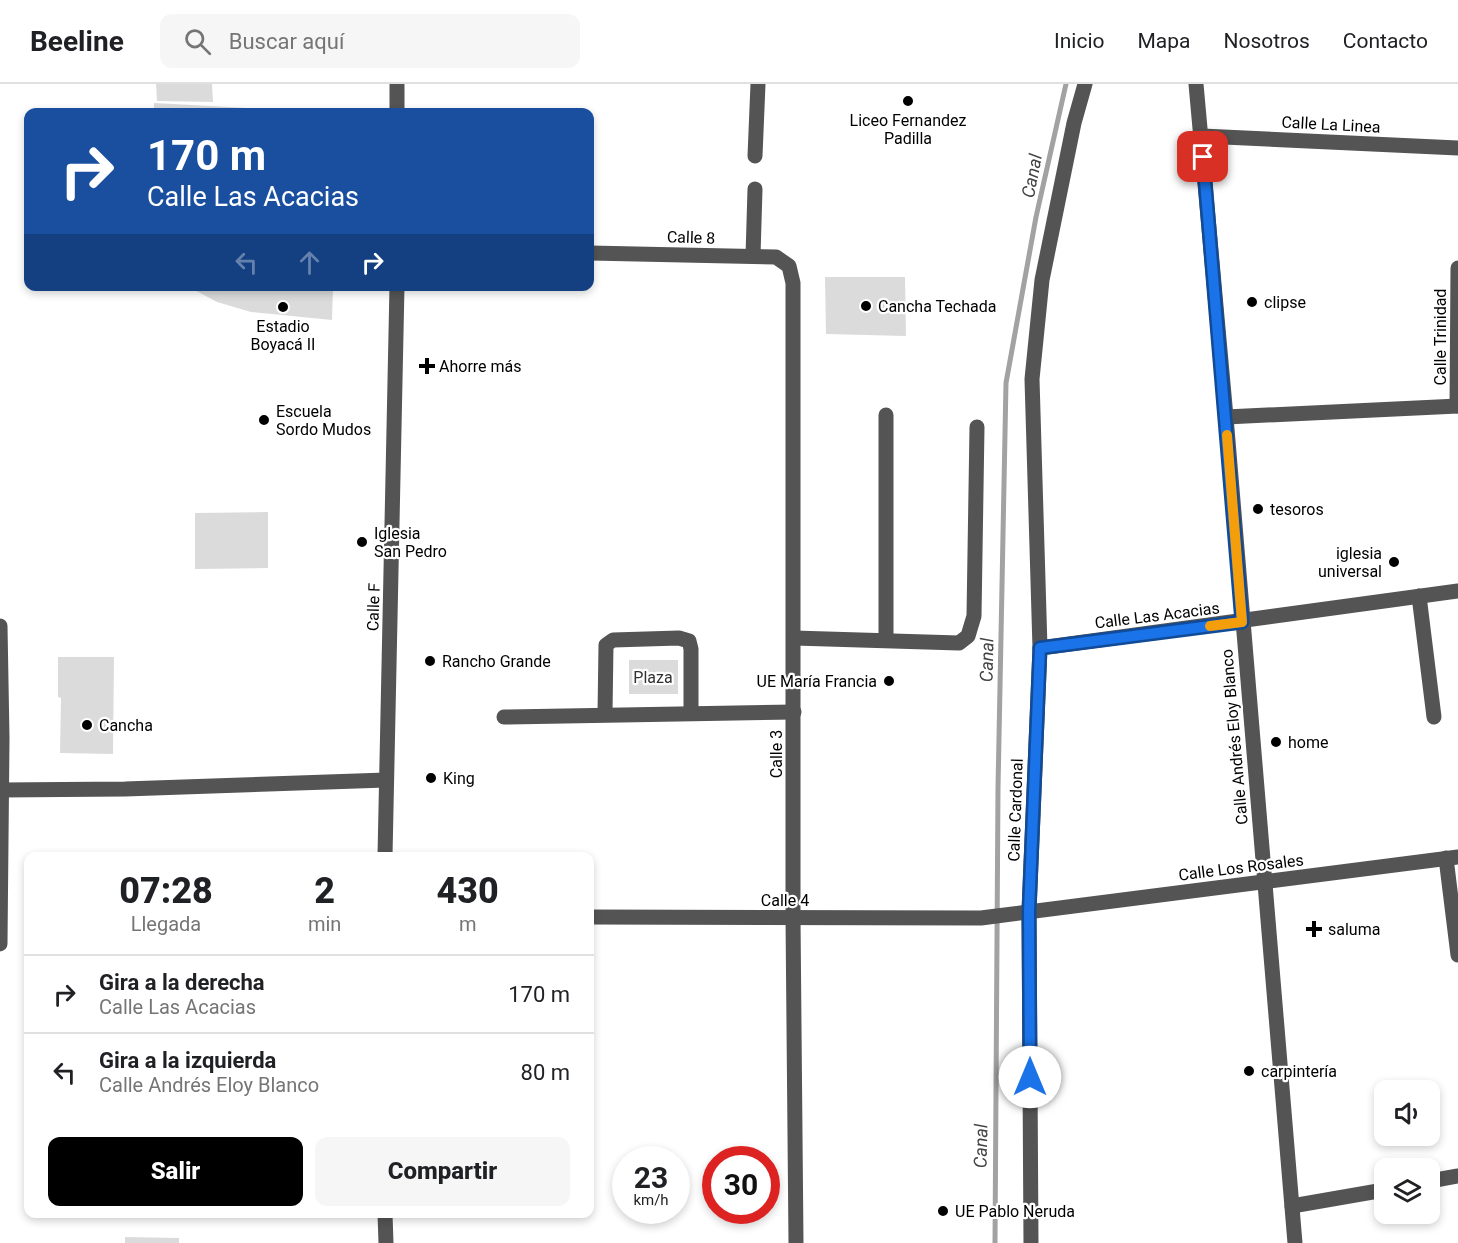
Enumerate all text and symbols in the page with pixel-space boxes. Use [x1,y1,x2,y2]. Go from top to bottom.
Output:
search box [160,14,580,68]
text: Beeline [30,25,124,58]
icon: search [181,25,214,58]
text: Buscar aquí [229,29,344,54]
text: Inicio [1054,29,1104,53]
text: Mapa [1137,29,1190,53]
text: Nosotros [1223,29,1310,53]
text: Contacto [1343,29,1428,53]
marker: Liceo Fernandez Padilla [901,94,915,108]
place label: Liceo Fernandez Padilla [850,111,966,148]
street label: Calle La Linea [1281,112,1381,137]
text: 170 m [147,131,266,180]
pin [1177,131,1228,182]
icon: right [48,132,126,210]
icon: arrive [1186,140,1219,173]
water label: Canal [1017,151,1046,200]
text: Calle Las Acacias [147,181,359,213]
street label: Calle 8 [666,227,715,248]
icon: left [230,246,263,279]
icon: ahead [293,246,326,279]
icon: right [356,246,389,279]
street label: Calle Trinidad [1431,289,1450,385]
place label: clipse [1264,293,1306,312]
marker: clipse [1245,295,1259,309]
place label: Cancha Techada [878,297,996,316]
marker: Cancha Techada [859,299,873,313]
marker: Estadio Boyacá II [276,300,290,314]
place label: Estadio Boyacá II [251,317,315,354]
place label: Ahorre más [439,357,522,376]
marker: Ahorre más [420,359,434,373]
place label: Escuela Sordo Mudos [276,402,371,439]
marker: Escuela Sordo Mudos [257,413,271,427]
place label: tesoros [1270,500,1324,519]
marker: tesoros [1251,502,1265,516]
place label: Iglesia San Pedro [374,524,447,561]
marker: Iglesia San Pedro [355,535,369,549]
place label: iglesia universal [1318,544,1382,581]
marker: iglesia universal [1387,555,1401,569]
street label: Calle F [363,582,384,631]
street label: Calle Las Acacias [1094,598,1221,633]
water label: Canal [976,637,997,682]
street label: Calle Andrés Eloy Blanco [1217,648,1252,825]
place label: Rancho Grande [442,652,551,671]
marker: Rancho Grande [423,654,437,668]
park label: Plaza [633,668,673,687]
place label: UE María Francia [757,672,877,691]
marker: UE María Francia [882,674,896,688]
place label: Cancha [99,716,153,735]
marker: Cancha [80,718,94,732]
street label: Calle 3 [767,730,786,778]
place label: home [1288,733,1328,752]
marker: home [1269,735,1283,749]
street label: Calle Cardonal [1004,758,1027,862]
place label: King [443,769,475,788]
marker: King [424,771,438,785]
street label: Calle Los Rosales [1177,850,1305,885]
text: 07:28 [119,870,213,912]
text: 2 [314,870,335,912]
text: 430 [437,870,499,912]
street label: Calle 4 [761,891,809,910]
text: Llegada [131,912,201,936]
text: min [308,912,341,936]
text: m [459,912,476,936]
marker: saluma [1305,920,1323,938]
place label: saluma [1328,920,1380,939]
text: Gira a la derecha [99,970,265,995]
icon: right [48,978,81,1011]
text: 170 m [508,982,570,1007]
text: Calle Las Acacias [99,995,256,1019]
position arrow [998,1045,1062,1109]
text: Gira a la izquierda [99,1048,276,1073]
icon: left [48,1056,81,1089]
text: 80 m [521,1060,570,1085]
place label: carpintería [1261,1062,1337,1081]
marker: carpintería [1242,1064,1256,1078]
text: Calle Andrés Eloy Blanco [99,1073,319,1097]
map controls [1374,1080,1440,1224]
button: sound [1374,1080,1440,1146]
water label: Canal [970,1123,991,1168]
button: Salir [48,1137,303,1206]
button: Compartir [315,1137,570,1206]
speed limit sign: 30 [702,1146,780,1224]
button: layers [1374,1158,1440,1224]
text: 23 [634,1160,668,1195]
text: km/h [633,1191,669,1209]
place label: UE Pablo Neruda [955,1202,1075,1221]
marker: UE Pablo Neruda [936,1204,950,1218]

